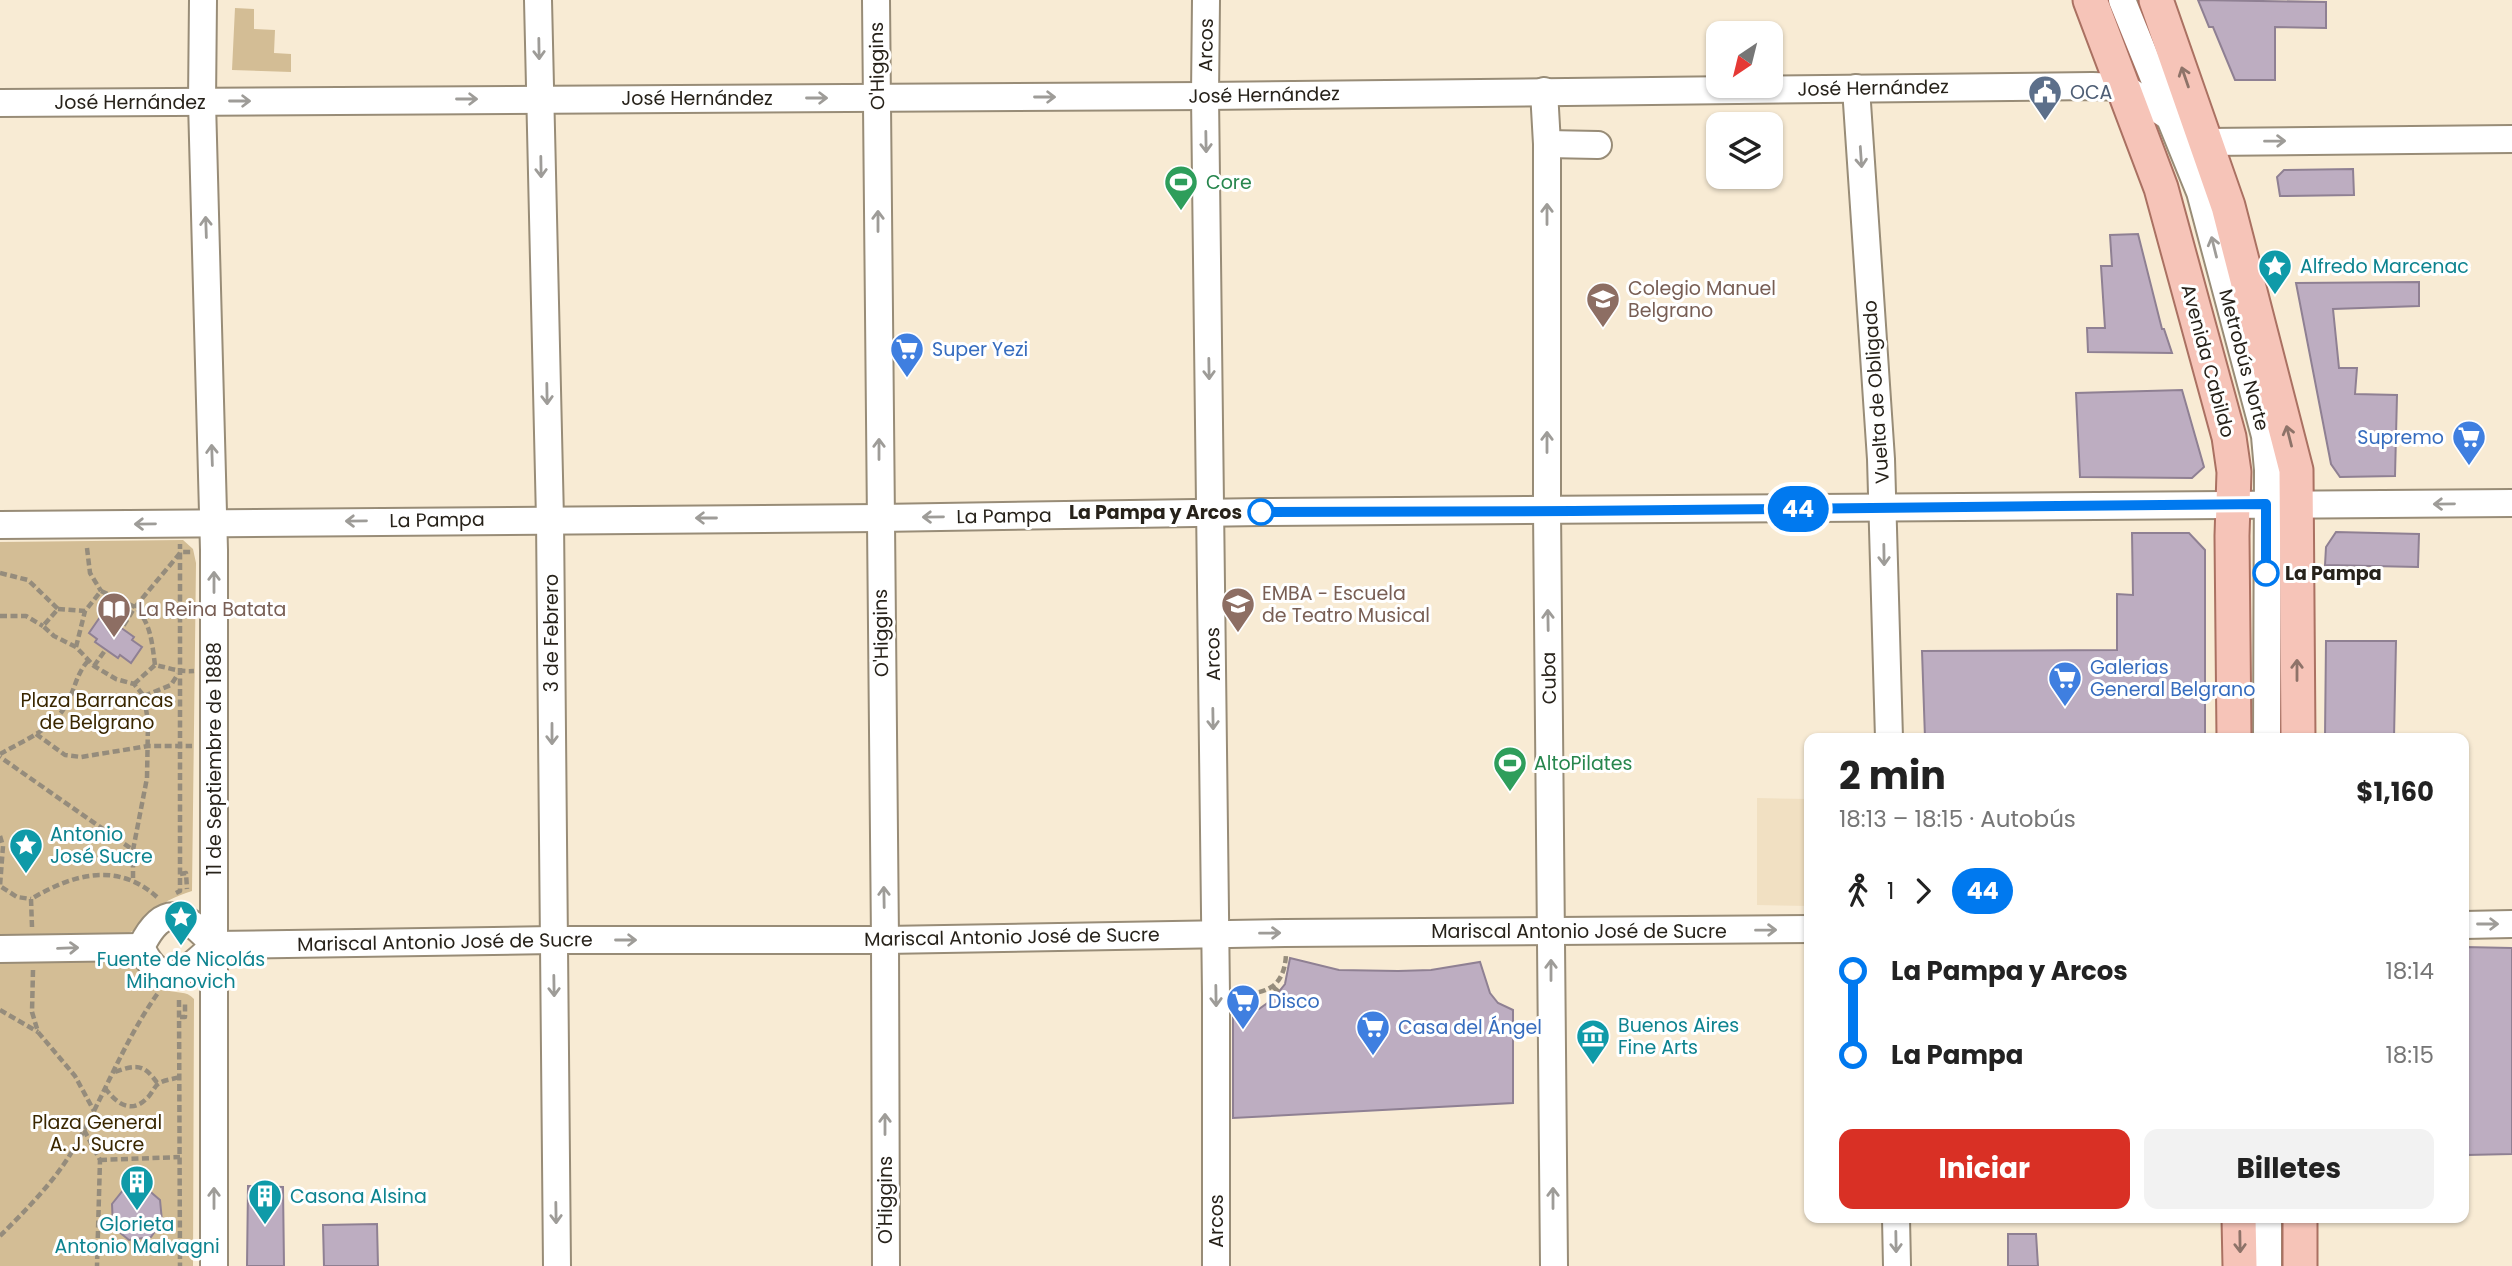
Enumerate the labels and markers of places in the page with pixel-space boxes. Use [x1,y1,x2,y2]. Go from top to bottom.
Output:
public building icon: OCA [2026,73,2064,122]
place label: OCA [2070,79,2113,106]
sports icon: Core [1162,163,1200,212]
place label: Core [1206,169,1252,196]
place icon: Alfredo Marcenac [2256,247,2294,296]
place label: Alfredo Marcenac [2300,253,2469,280]
place label: Colegio Manuel Belgrano [1628,275,1776,324]
school or university icon: Colegio Manuel Belgrano [1584,280,1622,329]
supermarket icon: Super Yezi [888,330,926,379]
place label: Super Yezi [932,336,1028,363]
supermarket icon: Supremo [2450,418,2488,467]
place label: Supremo [2357,424,2444,451]
place label: La Pampa y Arcos [1069,499,1242,526]
marker: La Pampa y Arcos [1248,499,1274,525]
marker: La Pampa [2253,560,2279,586]
place label: La Pampa [2285,560,2382,587]
place label: EMBA - Escuela de Teatro Musical [1262,580,1430,629]
school or university icon: EMBA - Escuela de Teatro Musical [1219,585,1257,634]
library icon: La Reina Batata [95,590,133,639]
place label: La Reina Batata [138,596,286,623]
place label: Galerias General Belgrano [2090,654,2255,703]
supermarket icon: Galerias General Belgrano [2046,659,2084,708]
sports icon: AltoPilates [1491,744,1529,793]
place label: AltoPilates [1534,750,1632,777]
place label: Antonio José Sucre [50,821,153,870]
place icon: Antonio José Sucre [7,826,45,875]
place icon: Fuente de Nicolás Mihanovich [162,898,200,947]
place label: Fuente de Nicolás Mihanovich [97,946,265,995]
supermarket icon: Disco [1224,982,1262,1031]
place label: Disco [1268,988,1320,1015]
supermarket icon: Casa del Ángel [1354,1008,1392,1057]
place label: Buenos Aires Fine Arts [1618,1012,1739,1061]
place label: Casa del Ángel [1398,1014,1542,1041]
museum icon: Buenos Aires Fine Arts [1574,1017,1612,1066]
building icon: Glorieta Antonio Malvagni [118,1163,156,1212]
building icon: Casona Alsina [246,1177,284,1226]
place label: Casona Alsina [290,1183,427,1210]
place label: Glorieta Antonio Malvagni [54,1211,220,1260]

